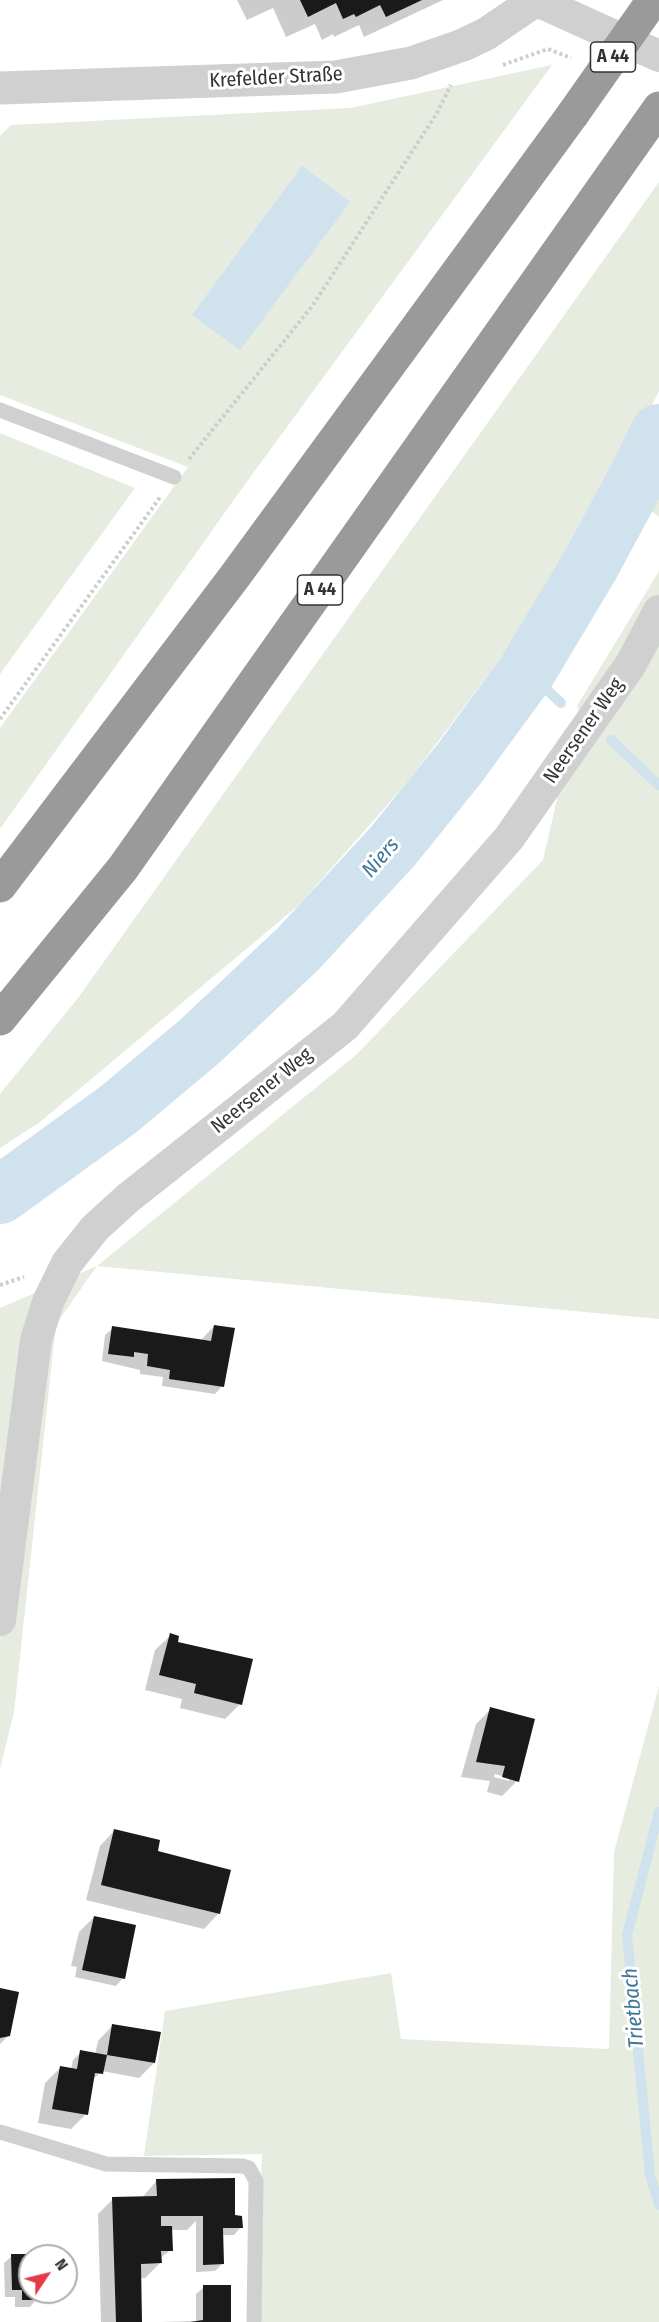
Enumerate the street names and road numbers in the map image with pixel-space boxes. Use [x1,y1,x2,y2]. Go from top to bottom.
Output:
road number: A 44 [590,42,636,72]
street label: Krefelder Straße [209,63,343,93]
road number: A 44 [298,575,342,605]
street label: Neersener Weg [539,674,629,788]
street label: Neersener Weg [207,1043,317,1139]

